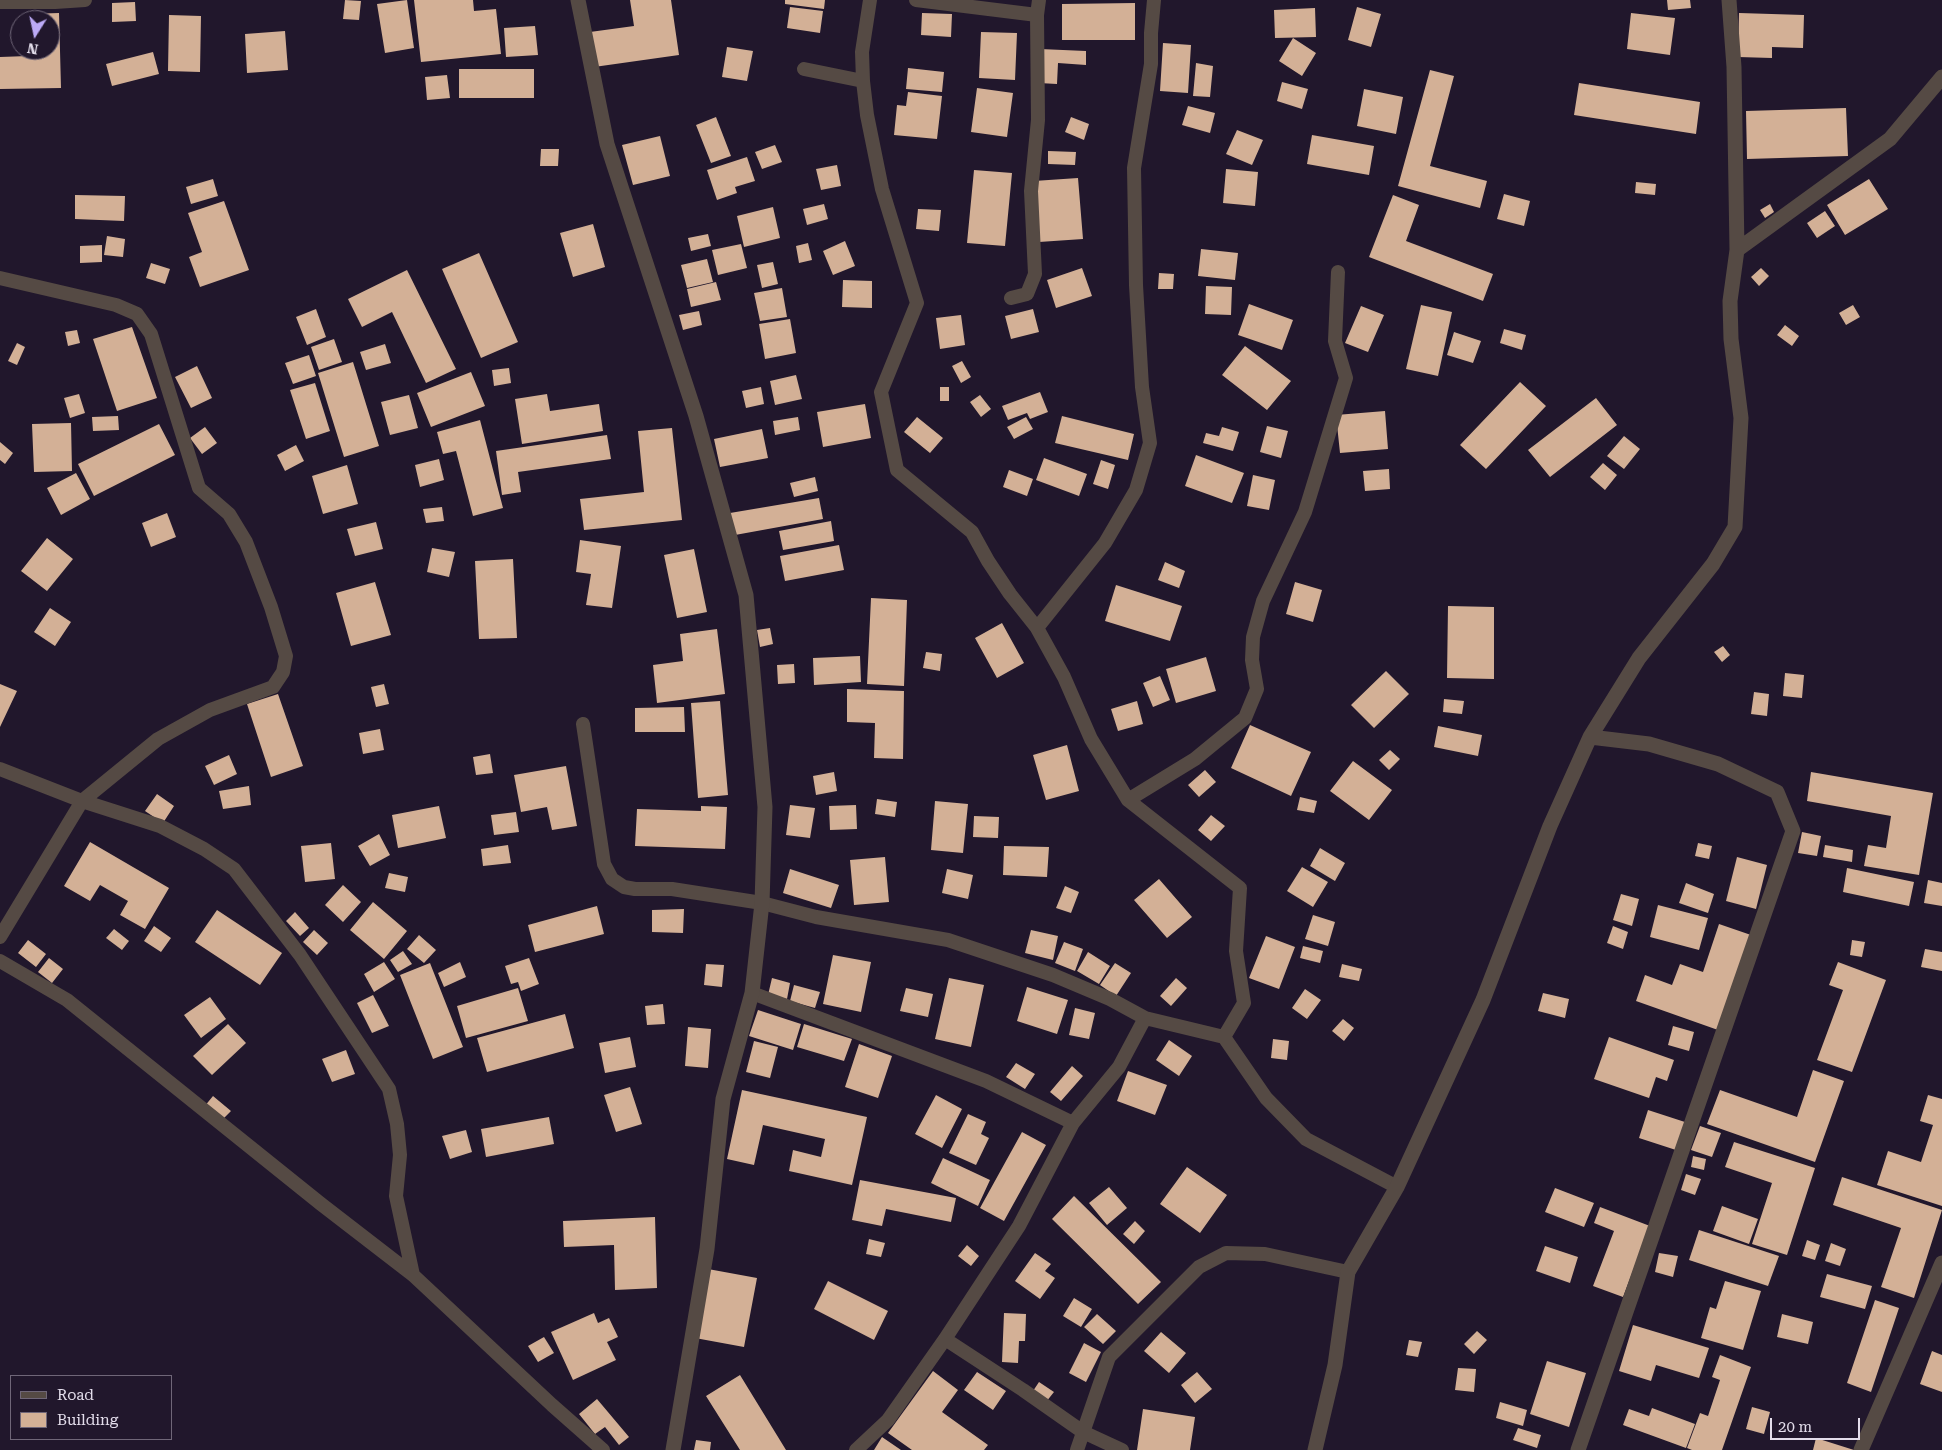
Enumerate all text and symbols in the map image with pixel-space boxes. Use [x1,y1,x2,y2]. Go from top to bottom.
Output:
north arrow [10,10,60,60]
text: N [26,40,39,58]
legend [10,1375,172,1440]
text: Road [57,1386,94,1404]
scale bar [1772,1408,1862,1440]
text: Building [57,1411,118,1429]
text: 20 m [1778,1418,1812,1436]

